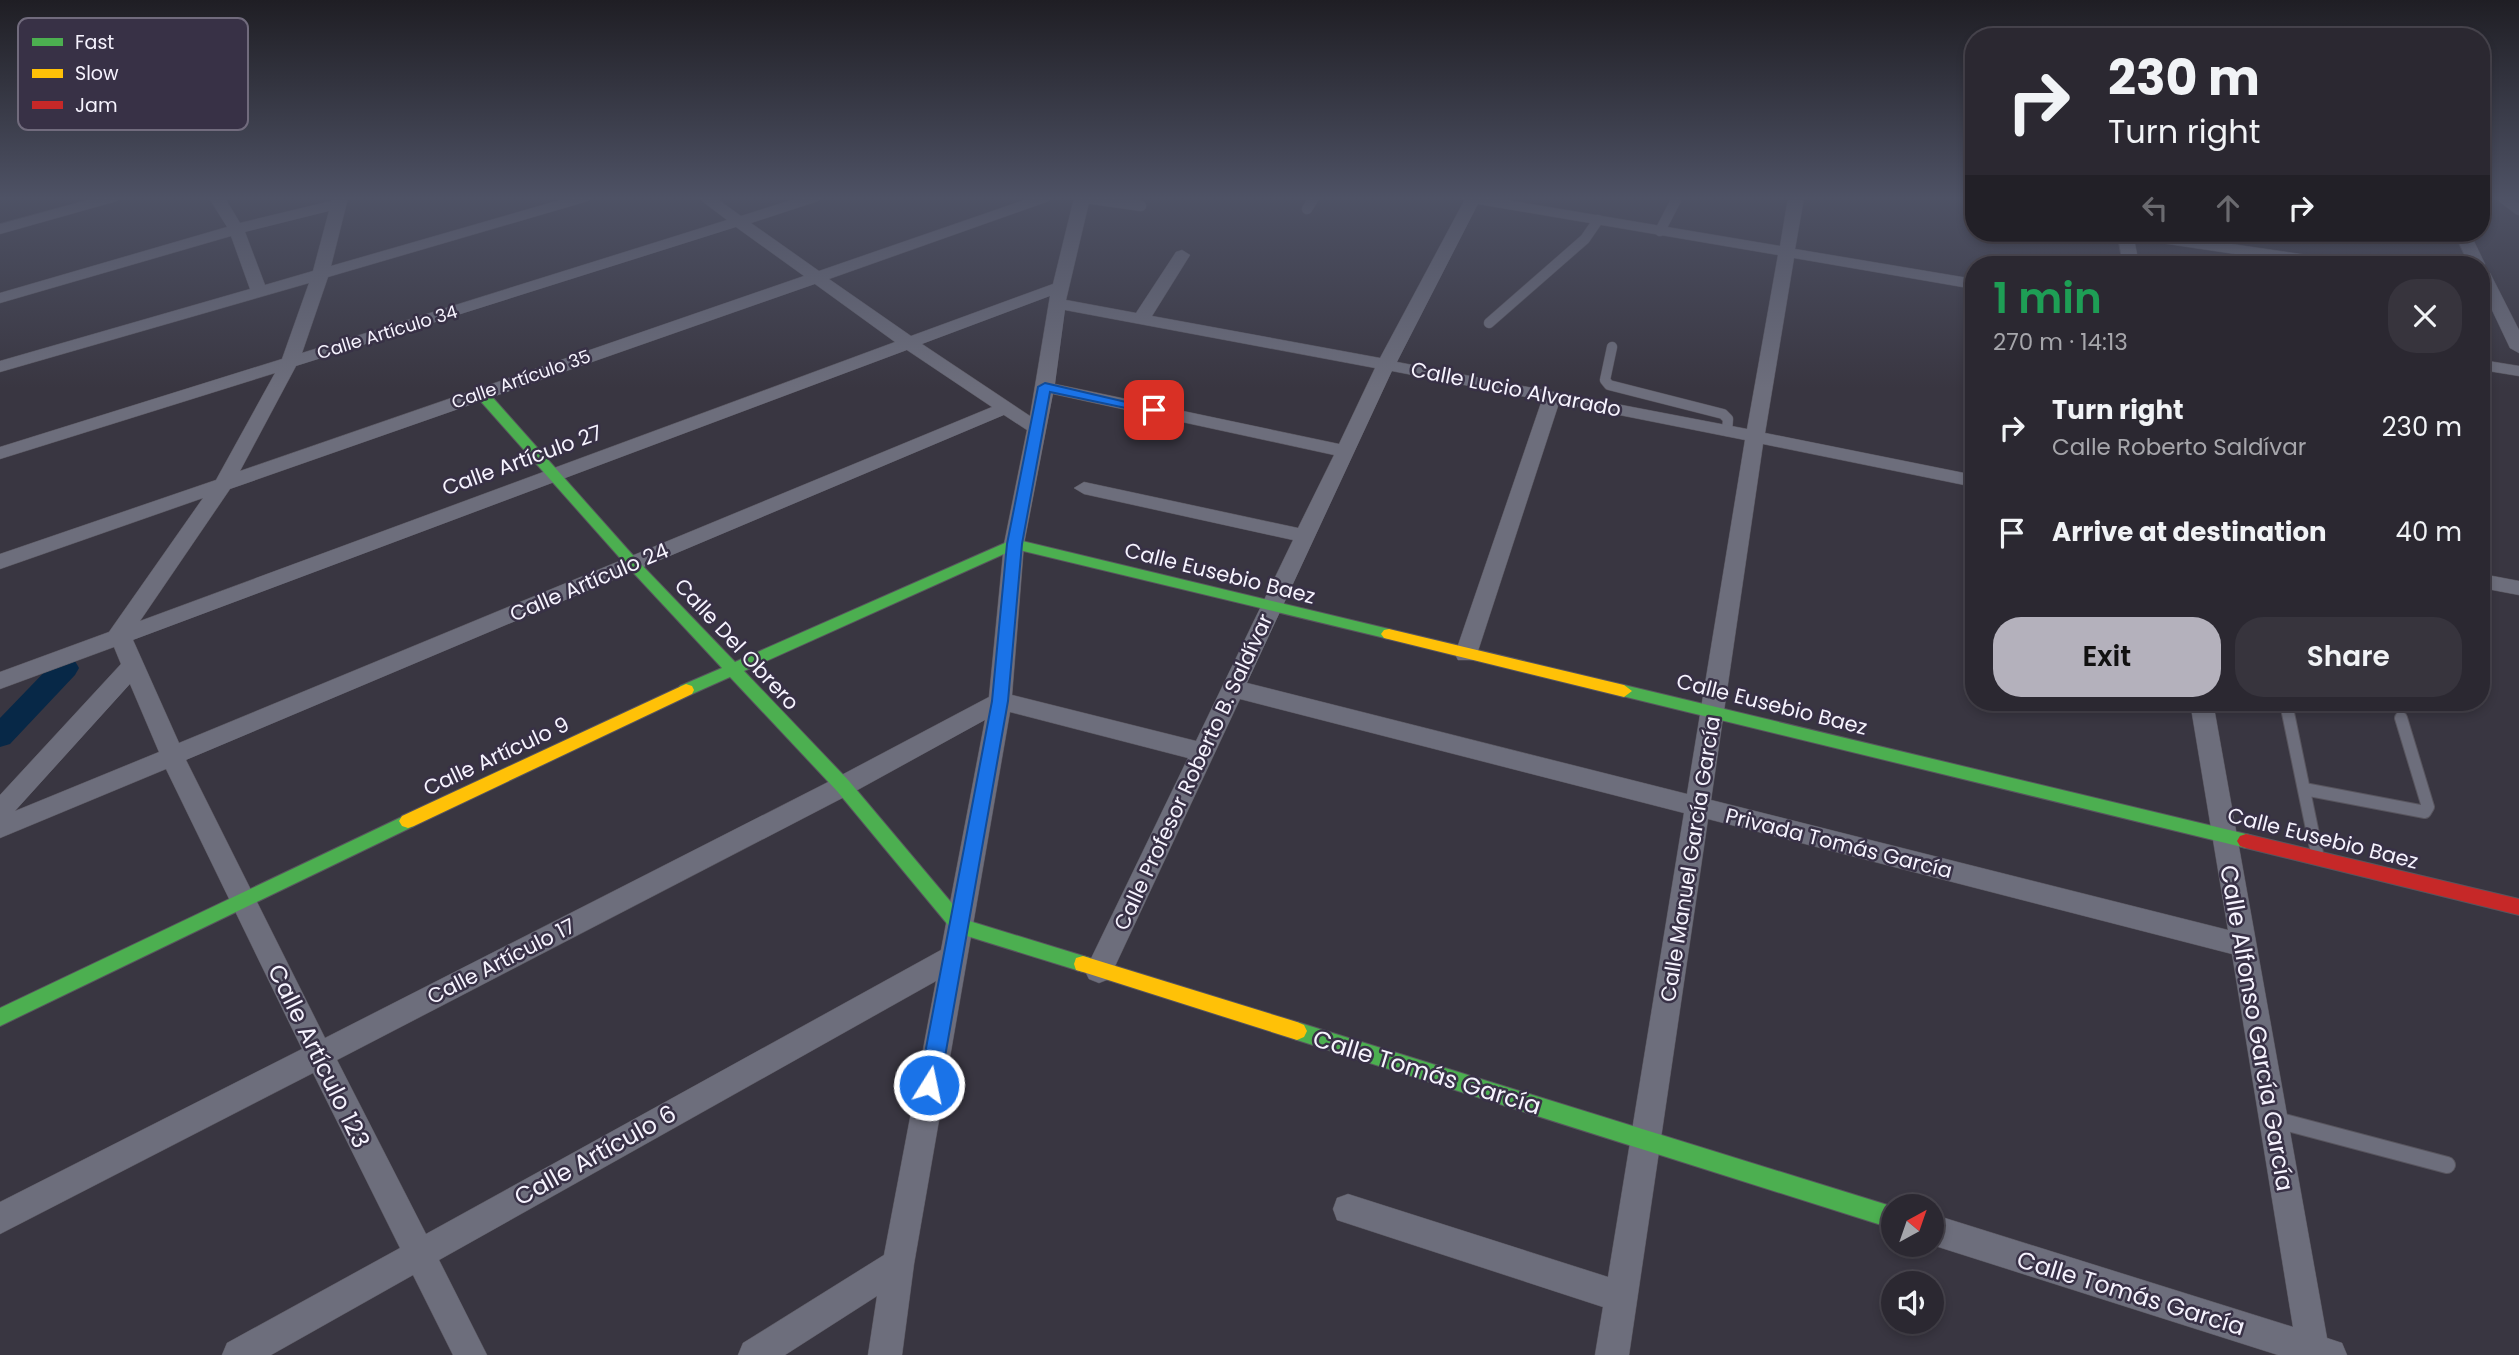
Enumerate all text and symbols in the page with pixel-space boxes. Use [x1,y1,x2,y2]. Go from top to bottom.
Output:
legend [18,18,248,130]
text: Fast [75,29,114,56]
text: 230 m [2108,44,2260,112]
icon: right [1993,56,2084,147]
text: Slow [75,60,119,87]
text: Jam [75,92,117,119]
text: Turn right [2108,109,2260,154]
icon: left [2136,189,2174,227]
icon: ahead [2209,189,2247,227]
icon: right [2282,189,2320,227]
text: 1 min [1993,269,2102,328]
button: close [2388,279,2462,353]
street label: Calle Artículo 34 [314,299,460,365]
text: 270 m · 14:13 [1993,326,2128,358]
street label: Calle Artículo 35 [448,343,594,415]
street label: Calle Lucio Alvarado [1408,354,1624,424]
pin [1124,380,1184,440]
icon: arrive [1135,391,1173,429]
text: Turn right [2052,392,2184,428]
icon: right [1993,409,2031,447]
text: 230 m [2382,409,2462,445]
street label: Calle Artículo 27 [438,418,606,502]
text: Calle Roberto Saldívar [2052,431,2306,463]
icon: arrive [1993,514,2031,552]
text: Arrive at destination [2052,514,2327,550]
text: 40 m [2396,514,2462,550]
street label: Calle Artículo 24 [505,535,673,629]
street label: Calle Eusebio Baez [1122,535,1318,611]
street label: Calle Del Obrero [668,572,806,716]
street label: Calle Profesor Roberto B. Saldívar [1107,609,1279,935]
button: Exit [1993,617,2221,697]
button: Share [2235,617,2462,697]
street label: Calle Eusebio Baez [1674,666,1870,742]
street label: Calle Artículo 9 [418,710,574,802]
street label: Calle Manuel García García [1653,714,1727,1004]
street label: Calle Eusebio Baez [2225,800,2421,876]
street label: Privada Tomás García [1723,801,1955,885]
street label: Calle Alfonso García García [2212,862,2302,1194]
street label: Calle Artículo 17 [422,911,580,1011]
street label: Calle Artículo 123 [260,959,378,1153]
street label: Calle Tomás García [1309,1022,1545,1122]
position arrow [892,1048,966,1122]
street label: Calle Artículo 6 [508,1097,682,1213]
north arrow [1881,1194,1944,1256]
map controls [1881,1194,1944,1334]
street label: Calle Tomás García [2013,1243,2249,1343]
button: sound [1881,1271,1944,1334]

